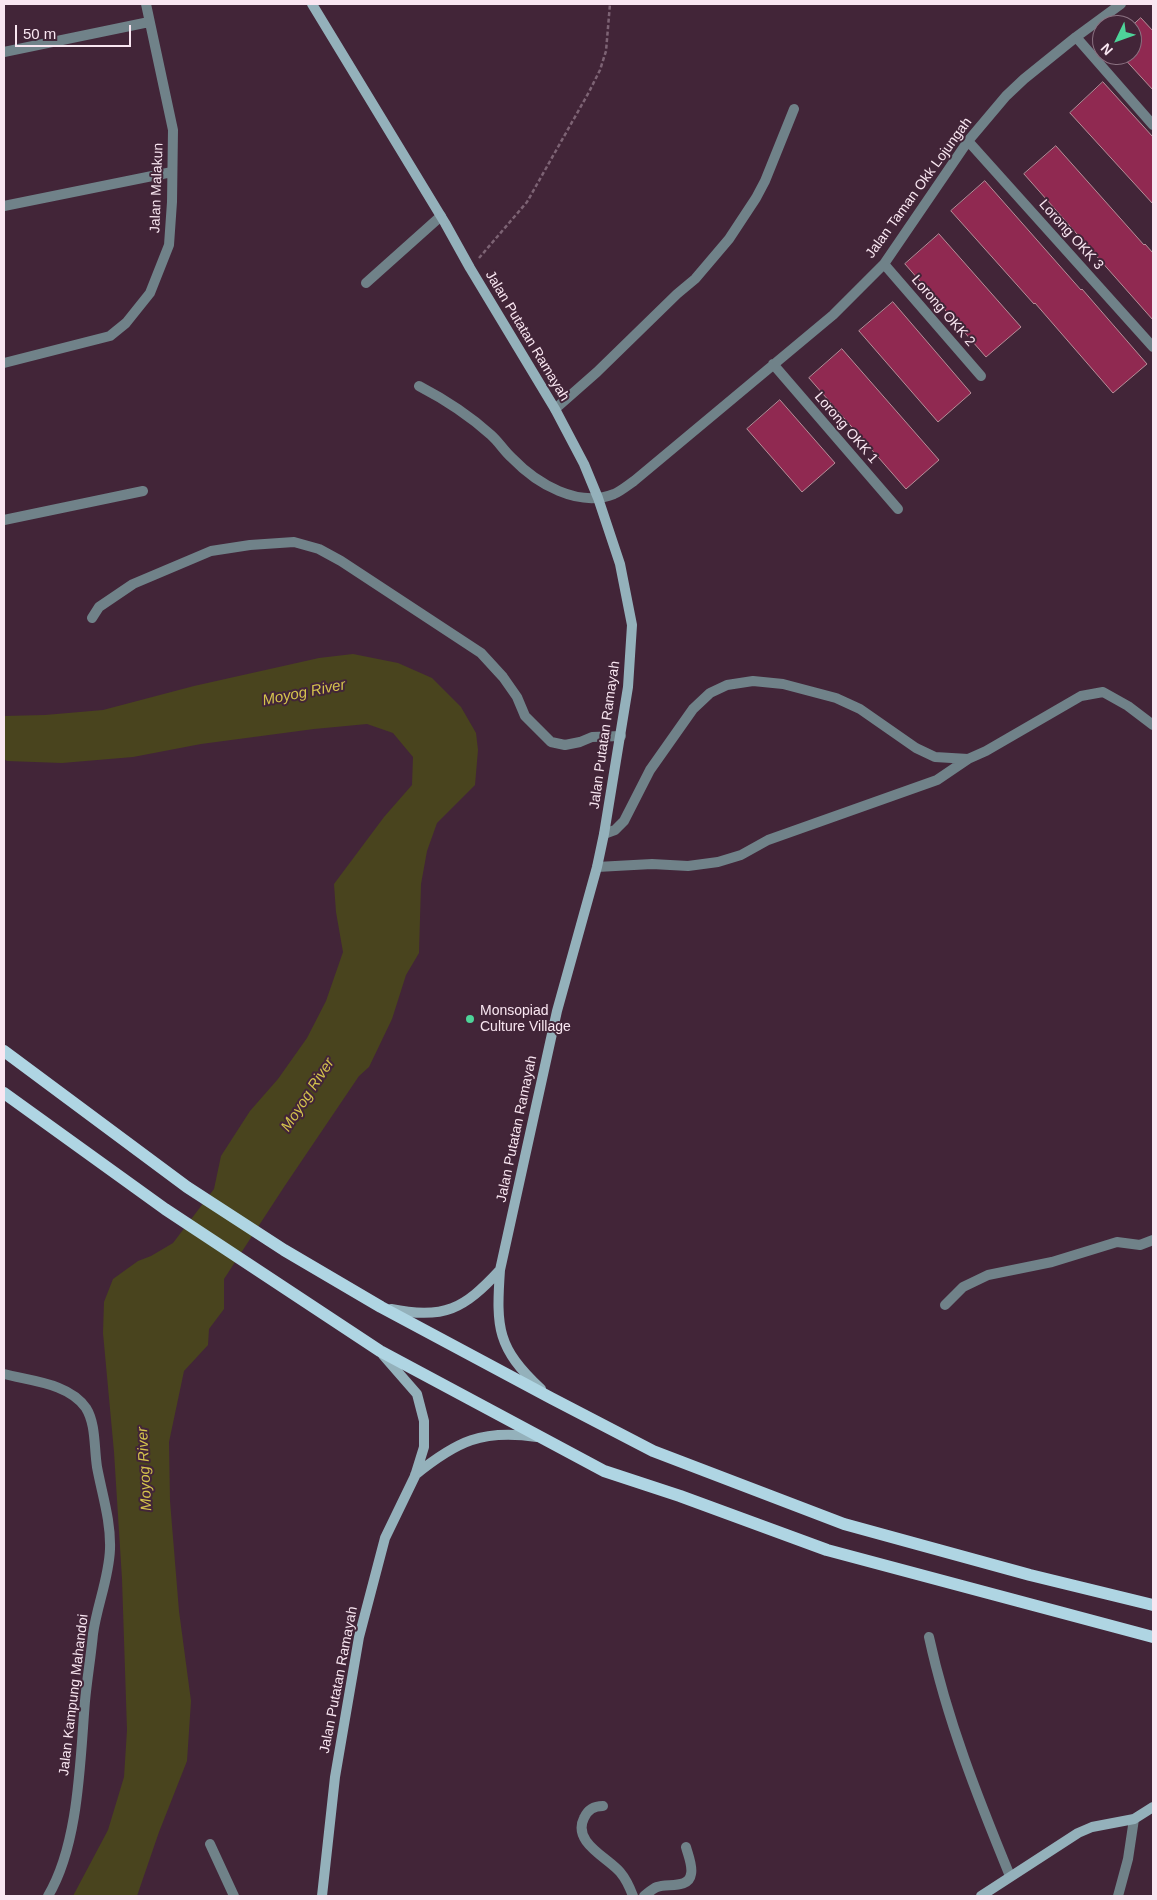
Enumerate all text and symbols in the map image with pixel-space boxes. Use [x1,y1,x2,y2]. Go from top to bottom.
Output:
scale bar [18,15,134,47]
north arrow [1092,15,1142,65]
text: 50 m [23,25,56,42]
text: N [1097,40,1116,58]
street label: Jalan Taman Okk Lojungah [862,114,976,262]
street label: Jalan Malakun [147,143,167,233]
street label: Lorong OKK 3 [1035,196,1107,274]
street label: Jalan Putatan Ramayah [481,268,573,404]
street label: Lorong OKK 2 [908,272,978,350]
street label: Lorong OKK 1 [811,389,881,467]
street label: Jalan Putatan Ramayah [586,660,624,810]
water label: Moyog River [261,676,347,710]
place label: Monsopiad Culture Village [480,1003,571,1036]
marker: Monsopiad Culture Village [464,1013,476,1025]
street label: Jalan Putatan Ramayah [493,1054,541,1204]
water label: Moyog River [278,1055,338,1135]
water label: Moyog River [134,1426,156,1512]
street label: Jalan Putatan Ramayah [316,1605,362,1755]
street label: Jalan Kampung Mahandoi [56,1613,92,1777]

